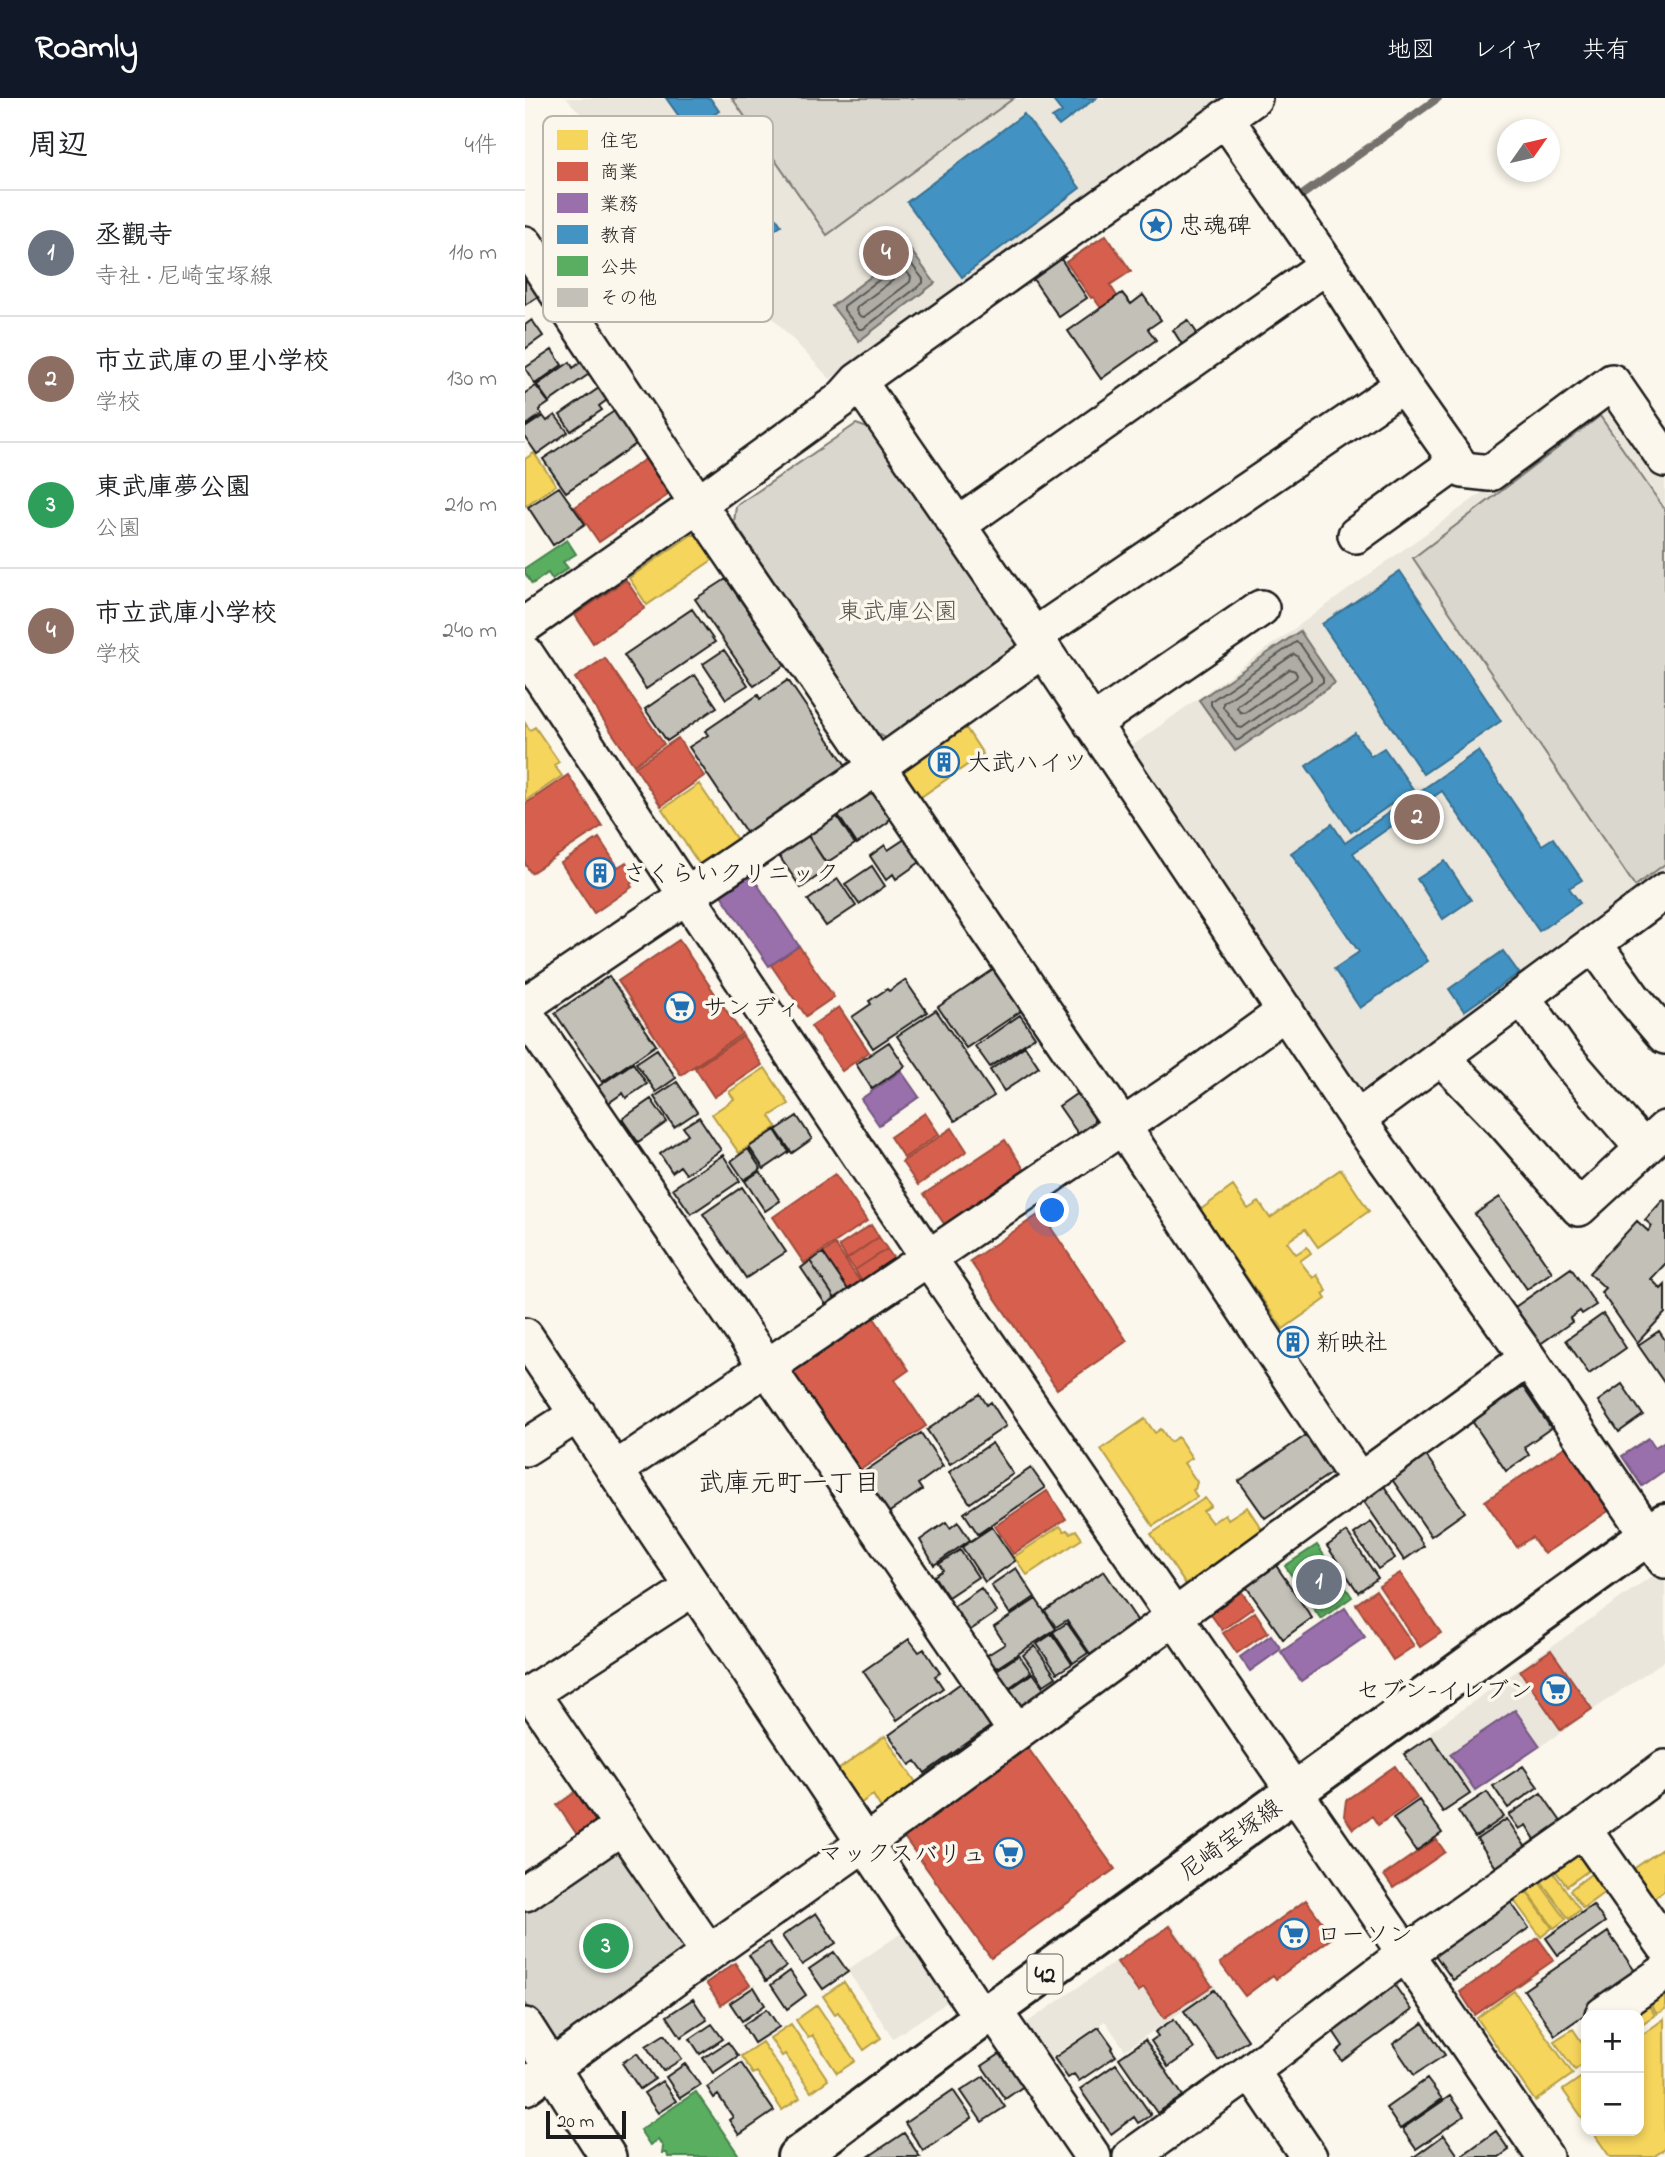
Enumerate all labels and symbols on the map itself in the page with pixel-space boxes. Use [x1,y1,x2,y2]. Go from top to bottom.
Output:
legend [543,116,773,322]
north arrow [1497,119,1560,182]
text: 住宅 [600,129,638,156]
text: 商業 [600,160,638,187]
text: 業務 [600,192,638,219]
place icon: 忠魂碑 [1139,208,1173,242]
place label: 忠魂碑 [1179,210,1251,245]
text: 教育 [600,223,638,250]
pin: 4 [863,227,909,279]
text: 公共 [600,255,638,282]
text: その他 [600,286,657,313]
park label: 東武庫公園 [838,596,958,631]
building icon: 大武ハイツ [927,745,961,779]
place label: 大武ハイツ [967,747,1087,782]
pin: 2 [1394,791,1440,843]
building icon: さくらいクリニック [583,856,617,890]
place label: さくらいクリニック [623,858,839,893]
supermarket icon: サンディ [663,990,697,1024]
place label: サンディ [703,992,800,1027]
your location [1035,1193,1069,1227]
building icon: 新映社 [1276,1325,1310,1359]
place label: 新映社 [1316,1327,1388,1362]
district label: 武庫元町一丁目 [698,1466,880,1504]
pin: 1 [1296,1556,1342,1608]
supermarket icon: セブン-イレブン [1539,1673,1573,1707]
place label: セブン-イレブン [1356,1675,1533,1710]
street label: 尼崎宝塚線 [1173,1792,1290,1890]
supermarket icon: マックスバリュ [992,1836,1026,1870]
place label: マックスバリュ [818,1838,986,1873]
supermarket icon: ローソン [1277,1917,1311,1951]
place label: ローソン [1317,1919,1413,1954]
pin: 3 [583,1920,629,1972]
road number: 42 [1028,1954,1063,1994]
scale bar [546,2108,627,2140]

